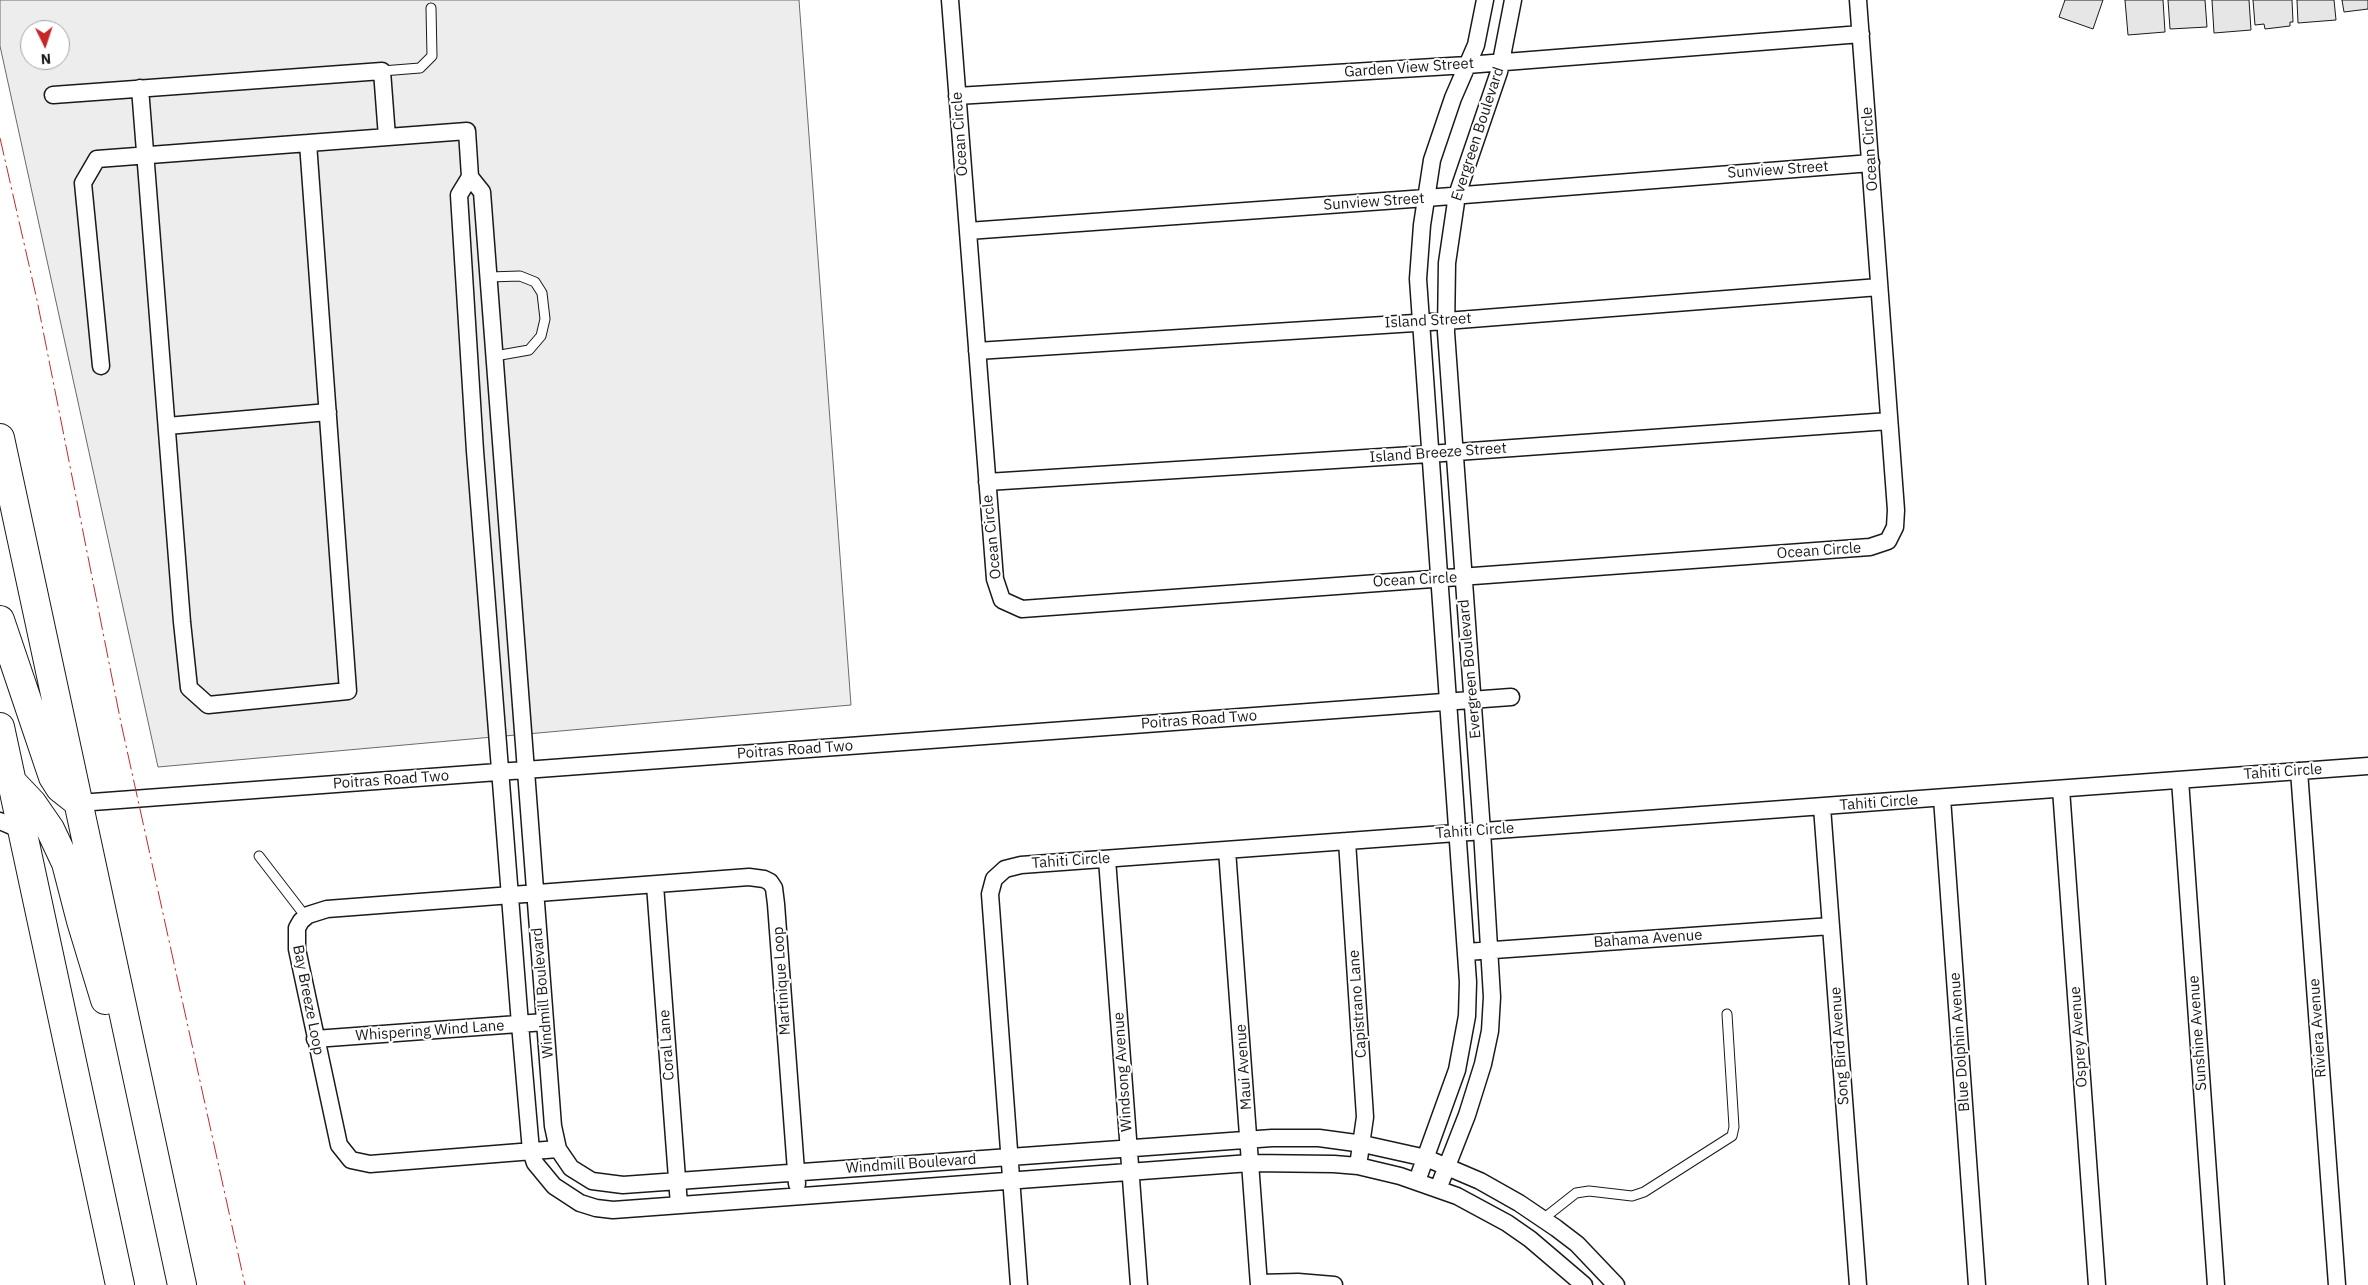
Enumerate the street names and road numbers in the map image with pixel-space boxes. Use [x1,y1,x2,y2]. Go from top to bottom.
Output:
street label: Garden View Street [1343,54,1475,82]
street label: Evergreen Boulevard [1448,65,1508,203]
street label: Ocean Circle [948,91,972,177]
street label: Ocean Circle [1858,106,1882,192]
street label: Sunview Street [1727,157,1829,183]
street label: Sunview Street [1323,189,1425,215]
street label: Island Street [1384,310,1472,332]
street label: Island Breeze Street [1369,439,1507,467]
street label: Ocean Circle [979,494,1005,580]
street label: Ocean Circle [1776,539,1862,563]
street label: Ocean Circle [1372,569,1458,591]
street label: Evergreen Boulevard [1455,599,1485,739]
street label: Poitras Road Two [1140,707,1258,733]
street label: Poitras Road Two [736,737,854,763]
street label: Tahiti Circle [2243,760,2323,784]
street label: Poitras Road Two [332,767,450,793]
street label: Tahiti Circle [1839,791,1919,815]
street label: Tahiti Circle [1435,819,1515,843]
street label: Tahiti Circle [1031,849,1111,873]
street label: Martinique Loop [769,926,795,1036]
street label: Bahama Avenue [1593,926,1703,952]
street label: Windmill Boulevard [528,927,558,1059]
street label: Bay Breeze Loop [288,943,328,1057]
street label: Capistrano Lane [1345,949,1371,1059]
street label: Blue Dolphin Avenue [1946,972,1974,1112]
street label: Sunshine Avenue [2185,975,2211,1091]
street label: Riviera Avenue [2306,978,2330,1078]
street label: Song Bird Avenue [1827,986,1853,1106]
street label: Osprey Avenue [2066,986,2092,1088]
street label: Coral Lane [656,1009,678,1081]
street label: Windsong Avenue [1110,1011,1136,1133]
street label: Whispering Wind Lane [355,1017,505,1045]
street label: Maui Avenue [1232,1023,1256,1111]
street label: Windmill Boulevard [845,1150,977,1178]

